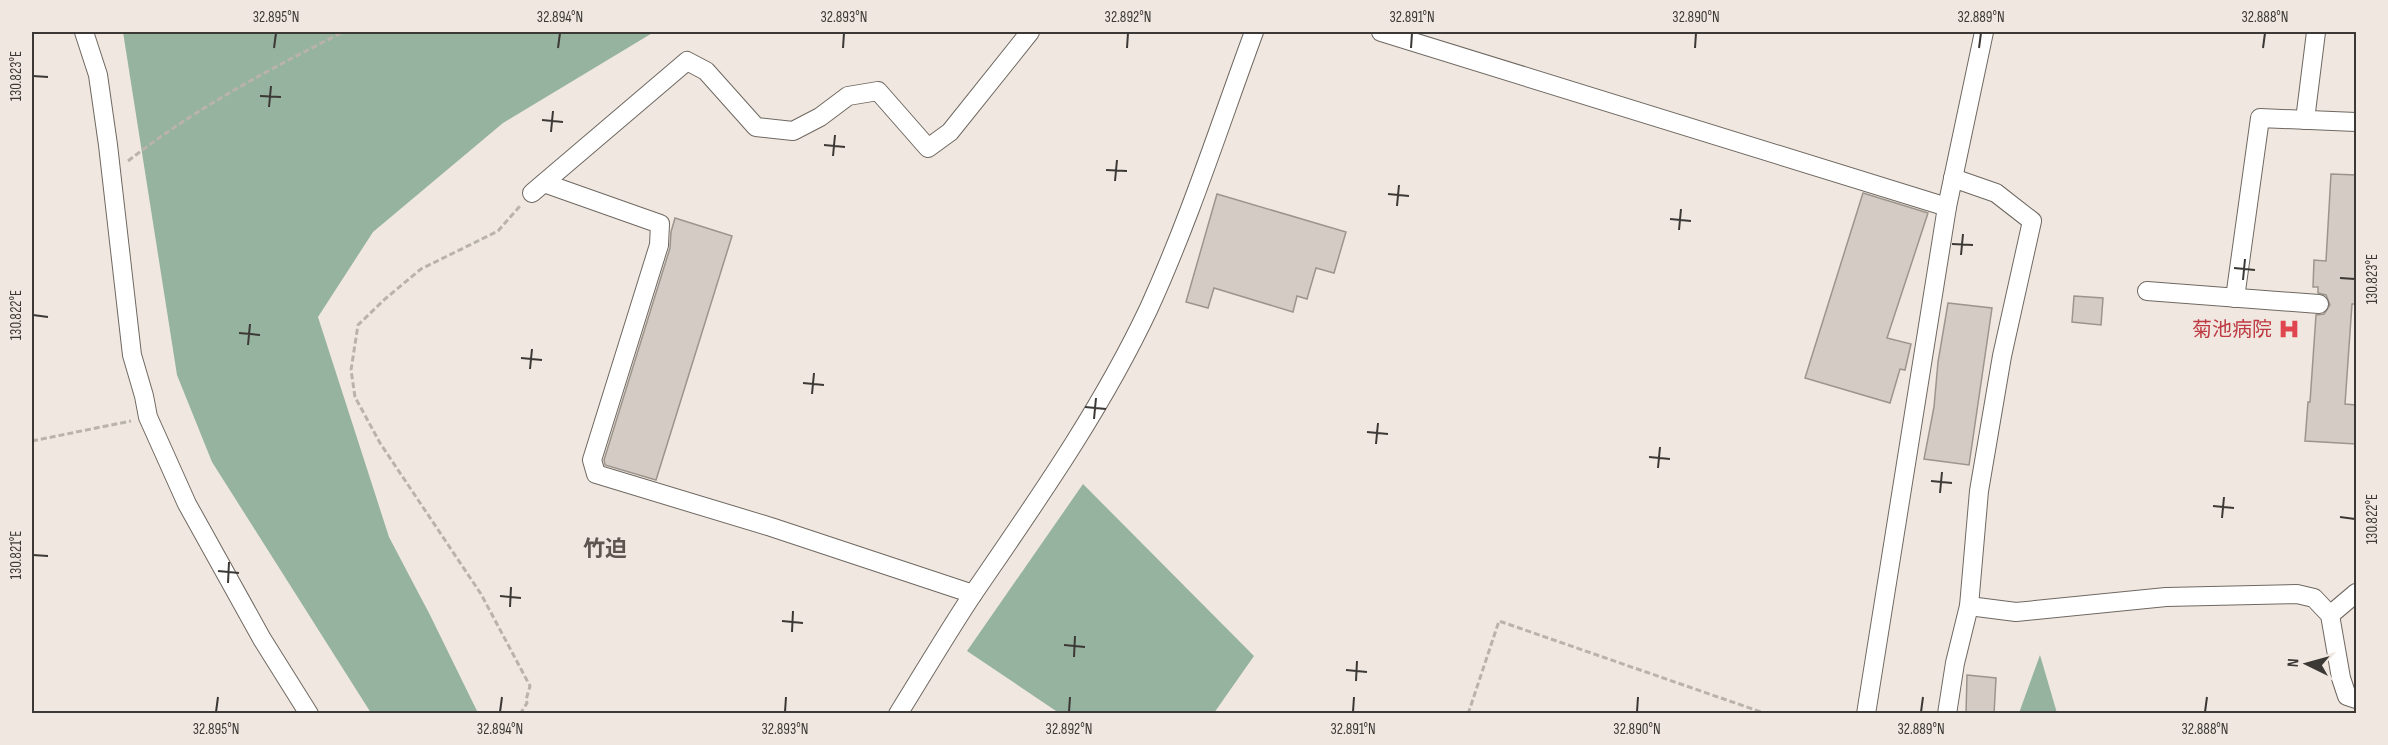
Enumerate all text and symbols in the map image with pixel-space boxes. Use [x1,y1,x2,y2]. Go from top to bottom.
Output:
text: 32.895°N [253,8,299,27]
text: 32.894°N [537,8,583,27]
text: 32.893°N [821,8,867,27]
text: 32.892°N [1105,8,1151,27]
text: 32.891°N [1389,8,1435,27]
text: 32.890°N [1672,8,1720,27]
text: 32.889°N [1957,8,2005,27]
text: 32.888°N [2242,8,2288,27]
text: 130.823°E [7,51,26,101]
text: 130.823°E [2363,254,2382,304]
text: 130.822°E [7,290,26,340]
hospital icon: 菊池病院 [2277,317,2301,341]
place label: 菊池病院 [2192,318,2272,342]
text: 130.822°E [2363,494,2382,544]
text: 130.821°E [7,531,26,579]
district label: 竹迫 [583,536,627,563]
north arrow [2277,634,2337,694]
text: N [2284,658,2303,668]
text: 32.895°N [193,720,239,739]
text: 32.894°N [477,720,523,739]
text: 32.893°N [762,720,808,739]
text: 32.892°N [1046,720,1092,739]
text: 32.891°N [1330,720,1376,739]
text: 32.890°N [1613,720,1661,739]
text: 32.889°N [1897,720,1945,739]
text: 32.888°N [2182,720,2228,739]

